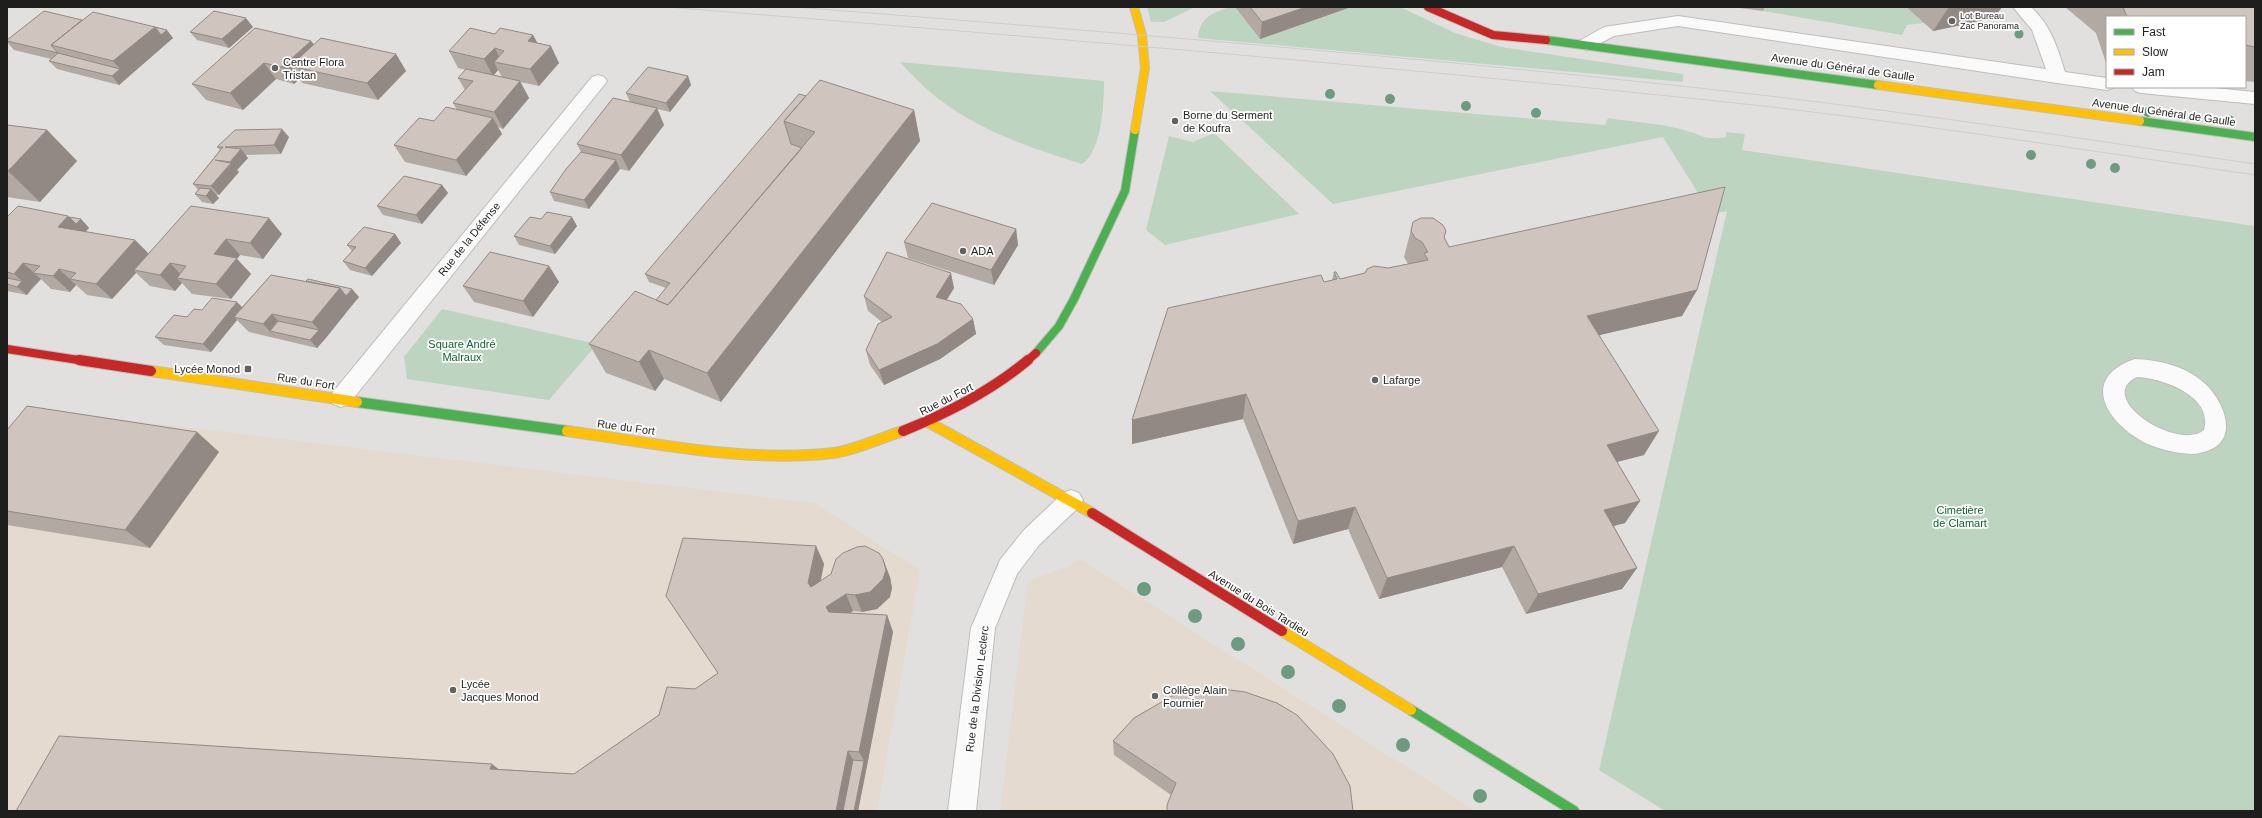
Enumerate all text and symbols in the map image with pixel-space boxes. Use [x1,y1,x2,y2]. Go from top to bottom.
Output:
place label: Lot Bureau Zac Panorama [1960,11,2019,31]
marker: Lot Bureau Zac Panorama [1947,16,1957,26]
legend [2106,16,2246,88]
text: Fast [2142,25,2166,39]
text: Slow [2142,45,2168,59]
street label: Avenue du Général de Gaulle [1770,51,1916,83]
place label: Centre Flora Tristan [283,56,345,81]
marker: Centre Flora Tristan [270,63,280,73]
text: Jam [2142,65,2165,79]
street label: Avenue du Général de Gaulle [2091,96,2237,128]
place label: Borne du Serment de Koufra [1183,109,1272,134]
marker: Borne du Serment de Koufra [1170,116,1180,126]
street label: Rue de la Défense [436,200,502,278]
place label: ADA [971,245,994,257]
marker: ADA [958,246,968,256]
park label: Square André Malraux [428,338,496,363]
place label: Lycée Monod [174,363,240,375]
marker: Lycée Monod [243,364,253,374]
street label: Rue du Fort [276,371,336,391]
place label: Lafarge [1383,374,1420,386]
marker: Lafarge [1370,375,1380,385]
street label: Rue du Fort [917,380,975,418]
street label: Rue du Fort [596,417,656,437]
park label: Cimetière de Clamart [1933,504,1987,529]
street label: Avenue du Bois Tardieu [1207,567,1311,639]
street label: Rue de la Division Leclerc [963,625,991,753]
place label: Lycée Jacques Monod [461,678,539,703]
place label: Collège Alain Fournier [1163,684,1227,709]
marker: Lycée Jacques Monod [448,685,458,695]
marker: Collège Alain Fournier [1150,691,1160,701]

